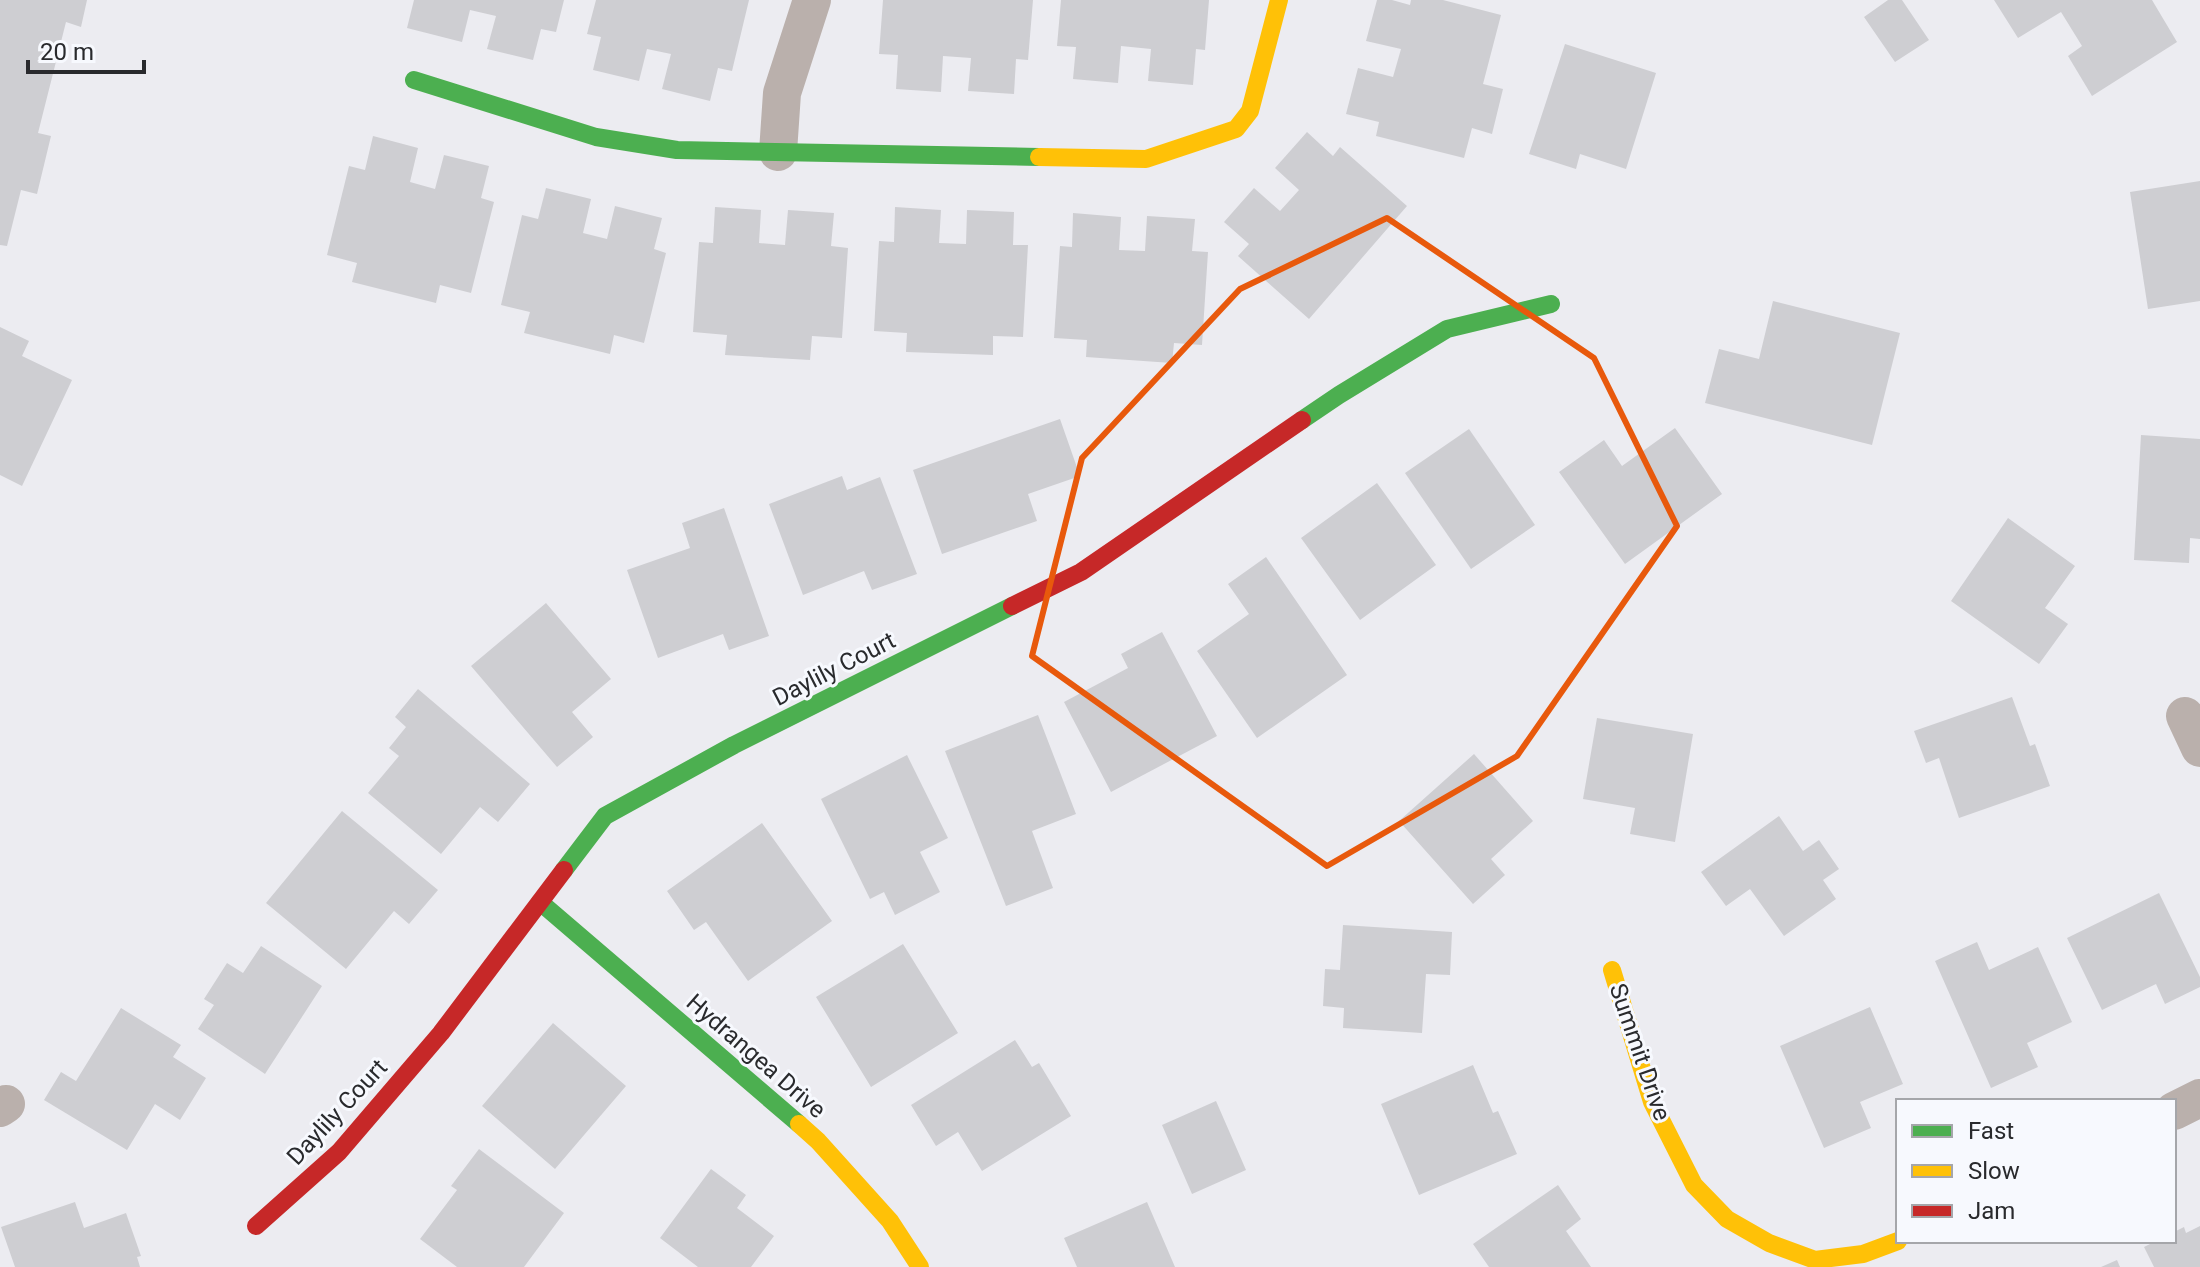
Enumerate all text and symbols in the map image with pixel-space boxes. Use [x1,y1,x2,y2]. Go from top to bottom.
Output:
scale bar [28,24,144,74]
text: 20 m [40,38,94,66]
street label: Daylily Court [768,626,900,712]
street label: Summit Drive [1603,980,1677,1124]
street label: Hydrangea Drive [681,988,831,1124]
street label: Daylily Court [281,1053,393,1171]
legend [1896,1099,2176,1243]
text: Fast [1968,1117,2014,1145]
text: Slow [1968,1157,2020,1185]
text: Jam [1968,1197,2015,1225]

